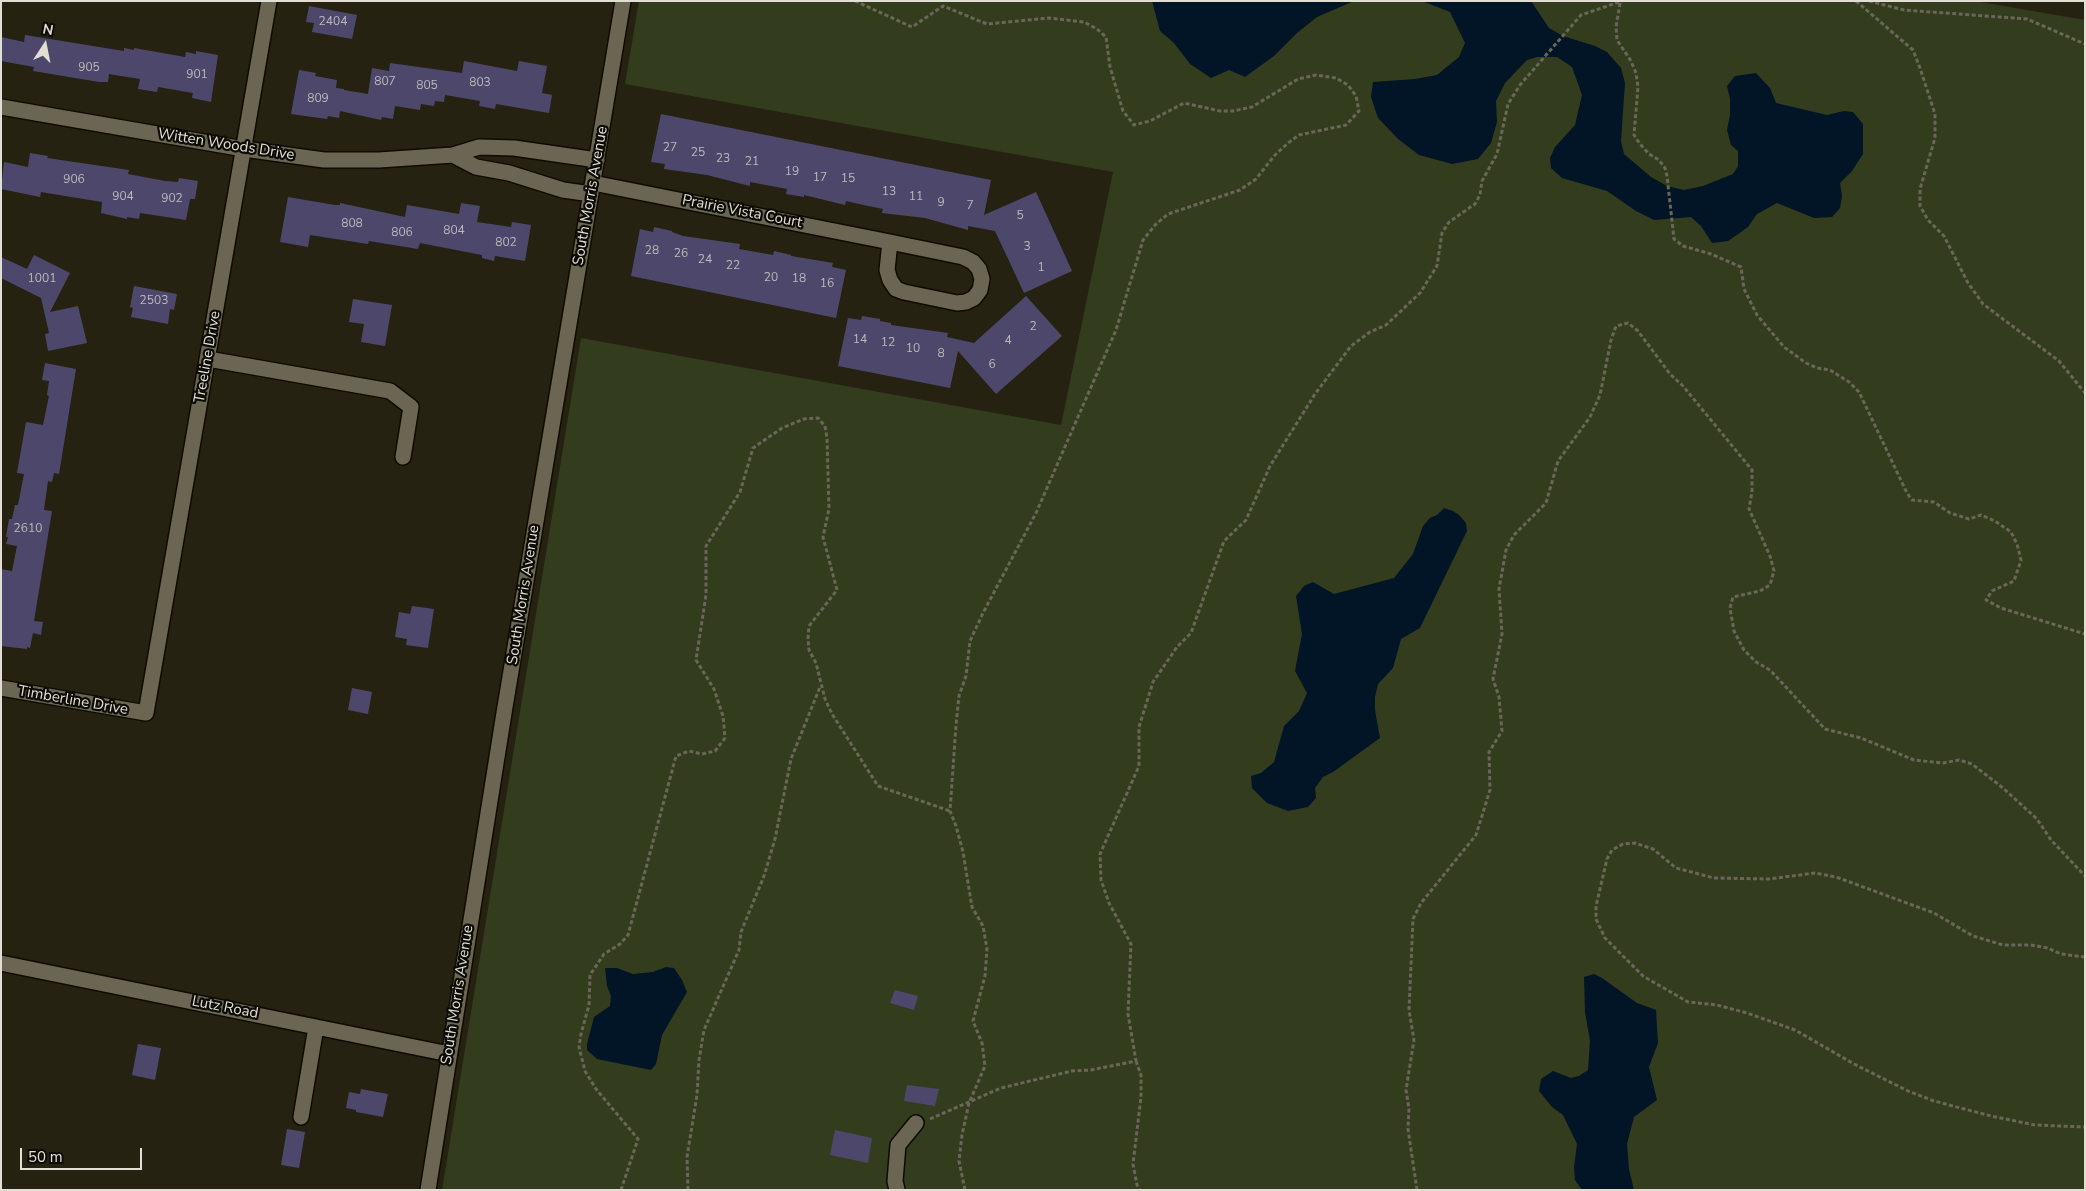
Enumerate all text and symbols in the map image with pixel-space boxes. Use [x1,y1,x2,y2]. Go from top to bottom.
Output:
house number: 2404 [319,15,347,29]
text: N [41,19,55,40]
north arrow [20,20,70,70]
house number: 905 [78,61,100,75]
house number: 901 [186,68,208,82]
house number: 807 [374,75,396,89]
house number: 803 [469,76,491,90]
house number: 805 [416,79,438,93]
house number: 809 [307,92,329,106]
street label: Witten Woods Drive [156,125,296,165]
street label: South Morris Avenue [570,125,612,267]
house number: 27 [663,141,677,155]
house number: 25 [691,146,705,160]
house number: 23 [716,152,730,166]
house number: 21 [745,155,759,169]
house number: 19 [785,165,799,179]
house number: 17 [813,171,827,185]
house number: 15 [841,172,855,186]
house number: 906 [63,173,85,187]
house number: 13 [882,185,896,199]
house number: 904 [112,190,134,204]
house number: 11 [909,190,923,204]
house number: 902 [161,192,183,206]
street label: Prairie Vista Court [680,192,804,232]
house number: 9 [937,196,945,210]
house number: 7 [966,199,974,213]
house number: 5 [1016,209,1024,223]
house number: 808 [341,217,363,231]
house number: 804 [443,224,465,238]
house number: 806 [391,226,413,240]
house number: 802 [495,236,517,250]
house number: 3 [1023,240,1031,254]
house number: 28 [645,244,659,258]
house number: 26 [674,247,688,261]
house number: 24 [698,253,712,267]
house number: 22 [726,259,740,273]
house number: 1 [1037,261,1045,275]
house number: 20 [764,271,778,285]
house number: 1001 [28,272,56,286]
house number: 18 [792,272,806,286]
house number: 16 [820,277,834,291]
house number: 2503 [140,294,168,308]
street label: Treeline Drive [191,310,225,404]
house number: 2 [1029,320,1037,334]
house number: 14 [853,333,867,347]
house number: 4 [1004,334,1012,348]
house number: 12 [881,336,895,350]
house number: 10 [906,342,920,356]
house number: 8 [937,347,945,361]
house number: 6 [988,358,996,372]
house number: 2610 [14,522,42,536]
street label: South Morris Avenue [504,524,544,666]
street label: Timberline Drive [17,682,129,720]
street label: South Morris Avenue [438,924,478,1066]
street label: Lutz Road [190,993,260,1023]
scale bar [22,1138,145,1170]
text: 50 m [28,1147,63,1167]

